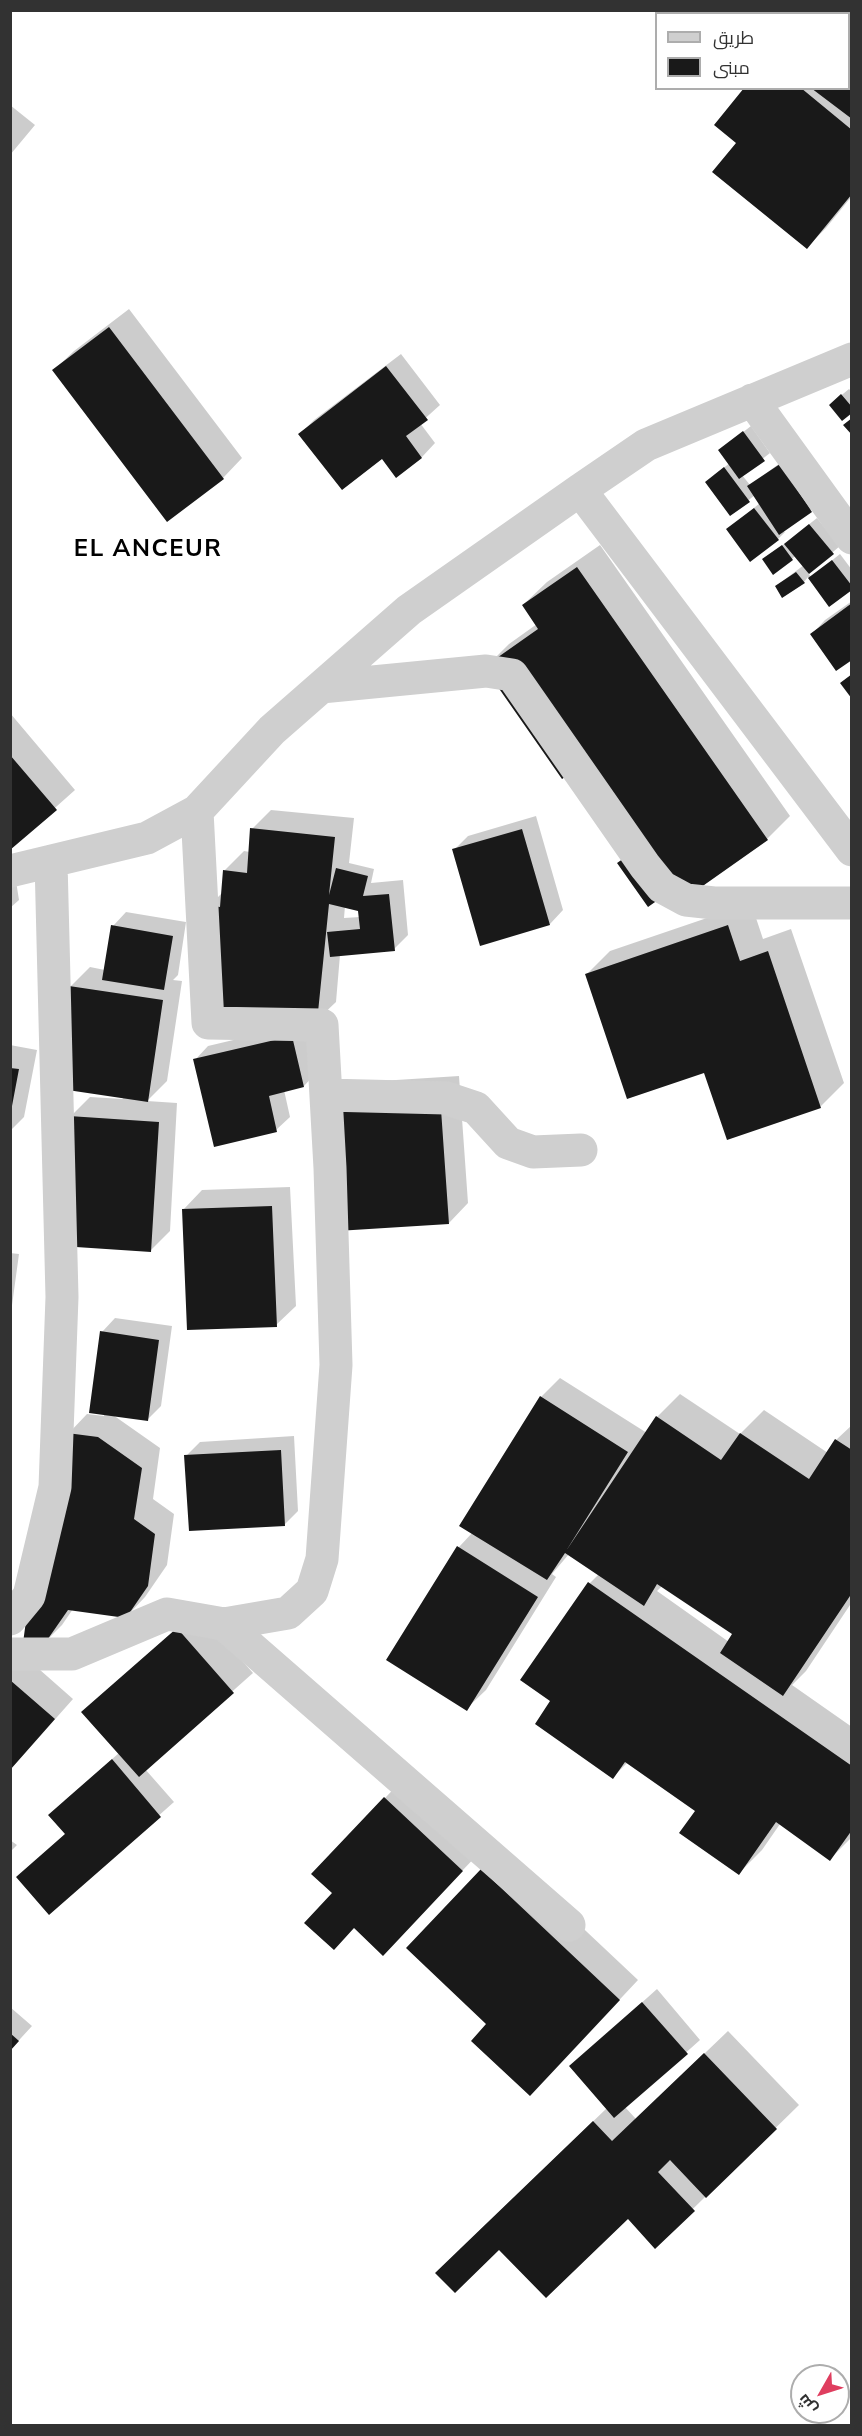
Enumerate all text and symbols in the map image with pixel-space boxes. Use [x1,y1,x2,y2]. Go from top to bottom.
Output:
legend [655,12,850,90]
text: طريق [713,26,754,50]
text: مبنى [713,56,750,80]
district label: EL ANCEUR [74,536,222,564]
north arrow [790,2364,850,2424]
text: ش [793,2389,823,2419]

